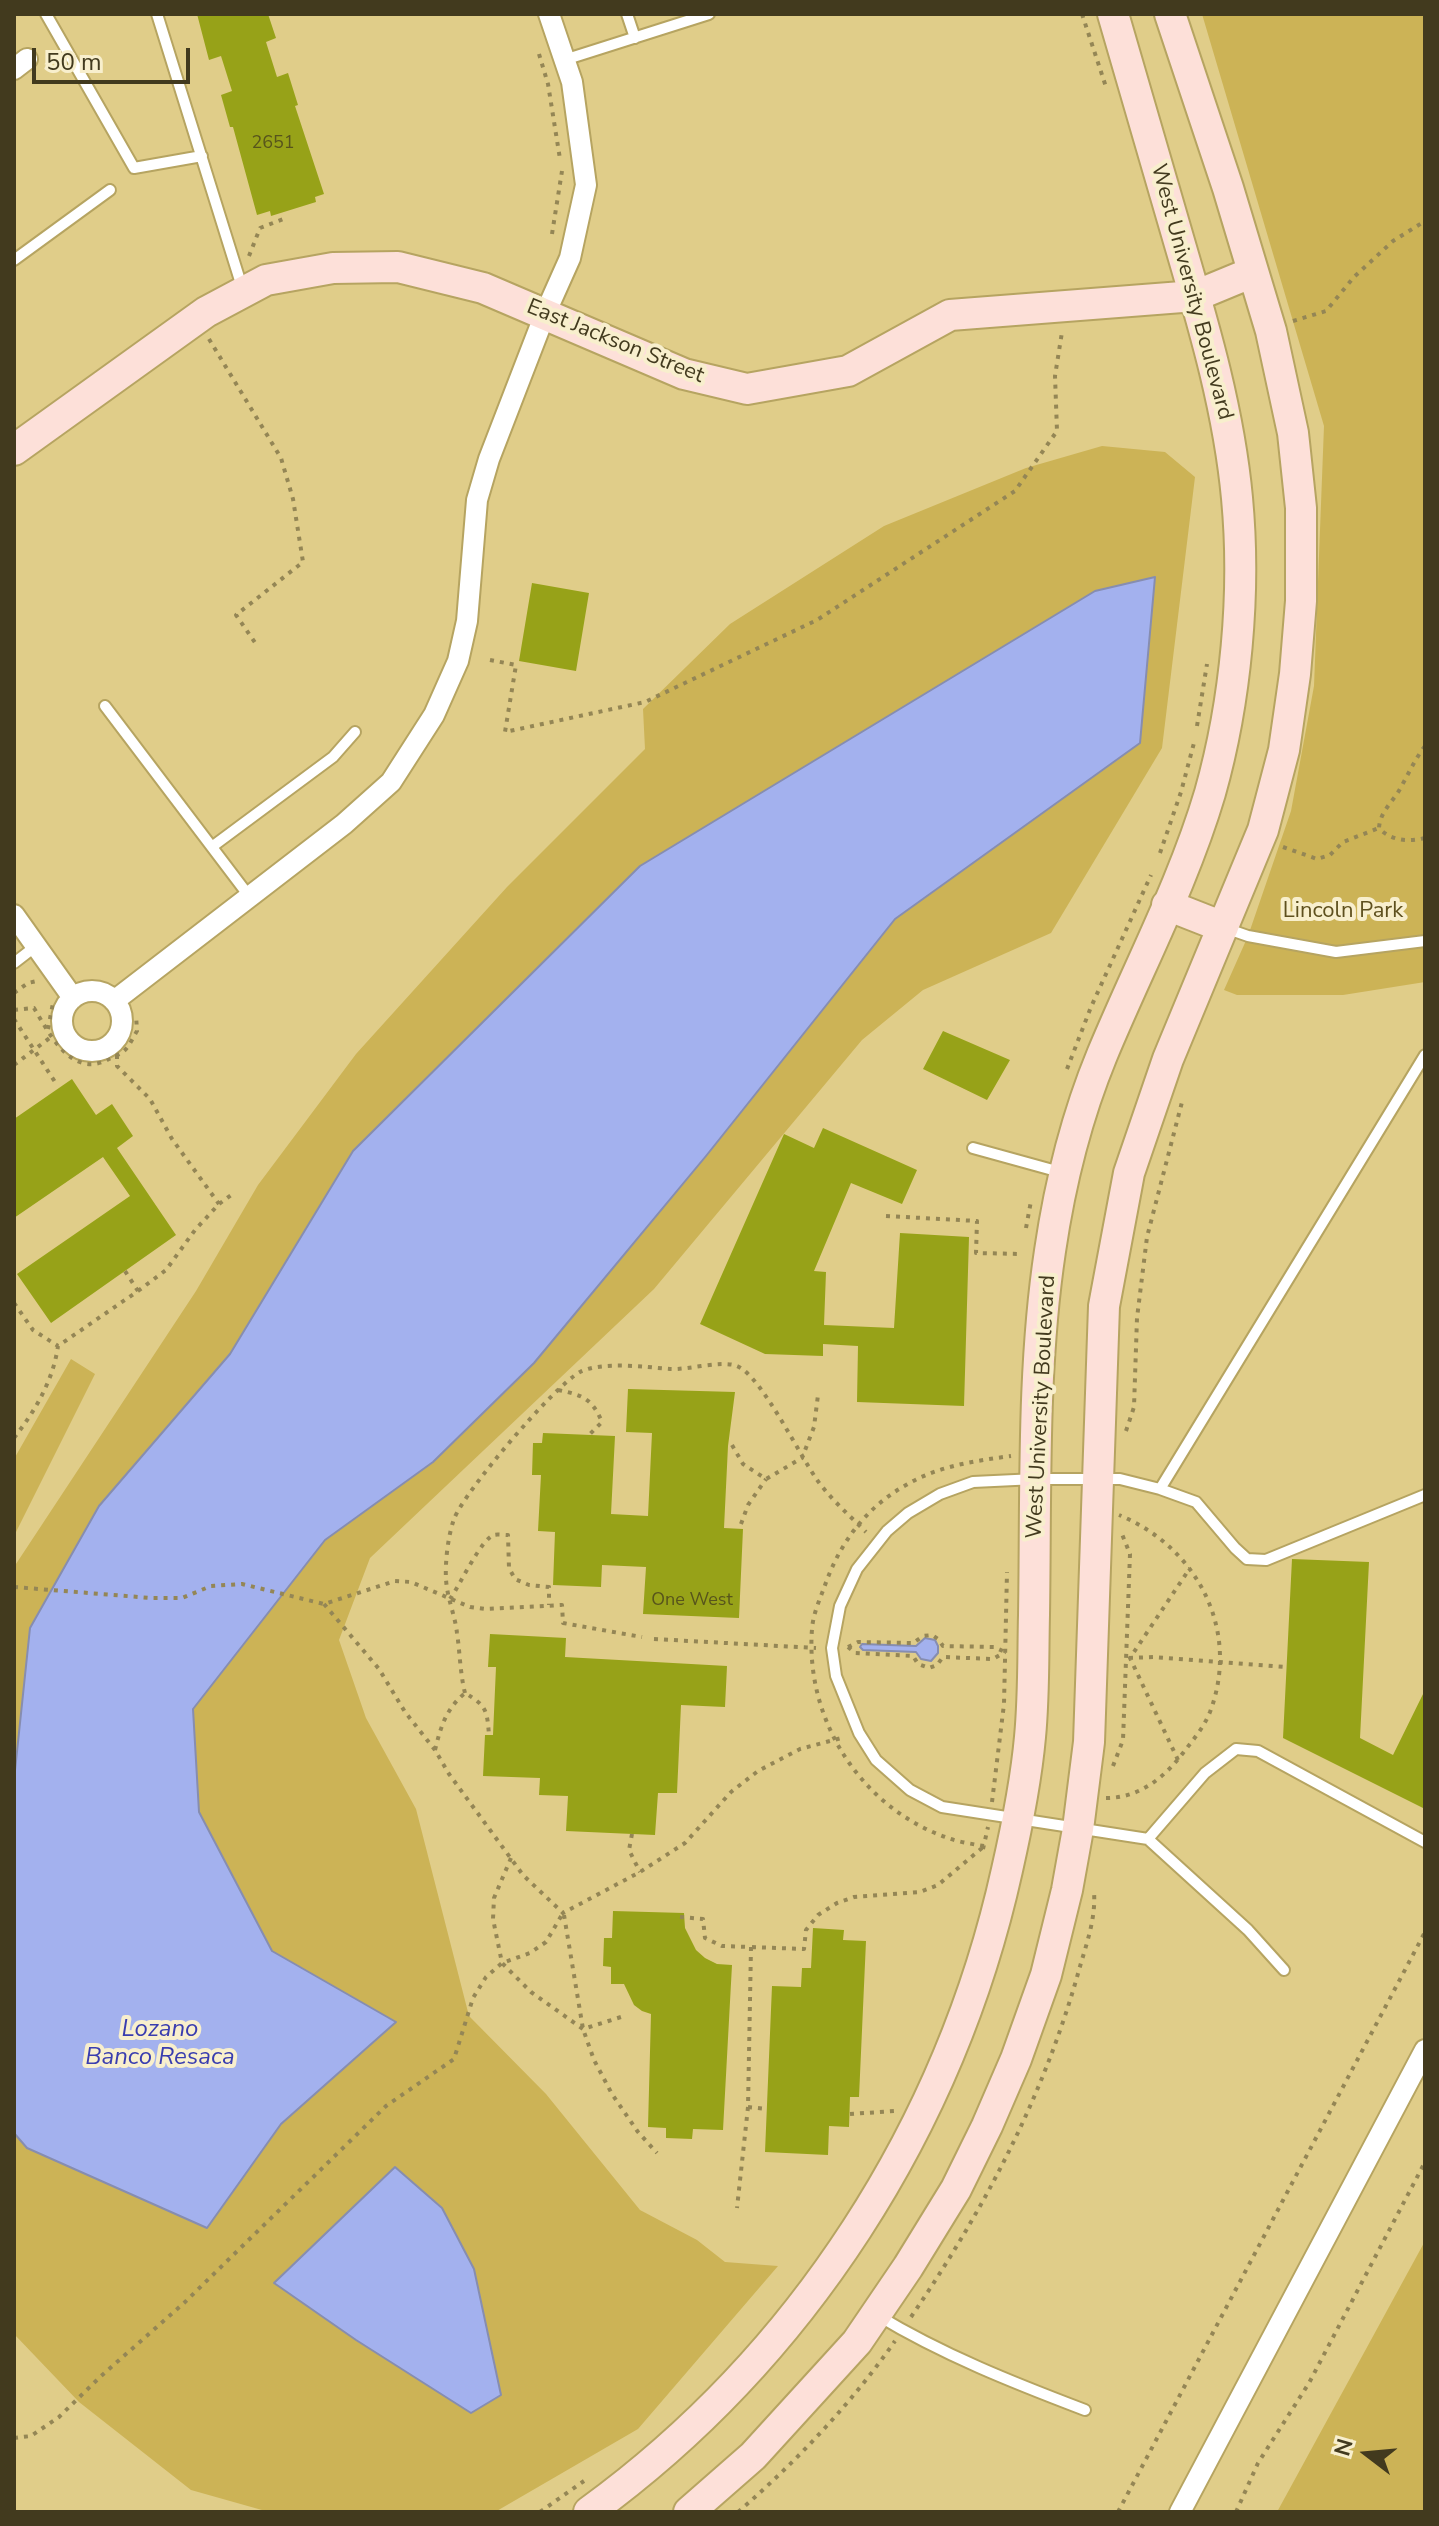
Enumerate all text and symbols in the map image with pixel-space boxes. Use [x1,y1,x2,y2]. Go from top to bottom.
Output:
scale bar [36,32,194,82]
text: 50 m [46,46,102,78]
house number: 2651 [251,133,295,155]
street label: West University Boulevard [1144,161,1238,423]
street label: East Jackson Street [522,294,708,390]
park label: Lincoln Park [1283,899,1403,925]
street label: West University Boulevard [1022,1275,1062,1539]
house number: One West [651,1590,733,1612]
water label: Lozano Banco Resaca [85,2016,235,2072]
north arrow [1327,2414,1407,2494]
text: N [1327,2435,1361,2459]

